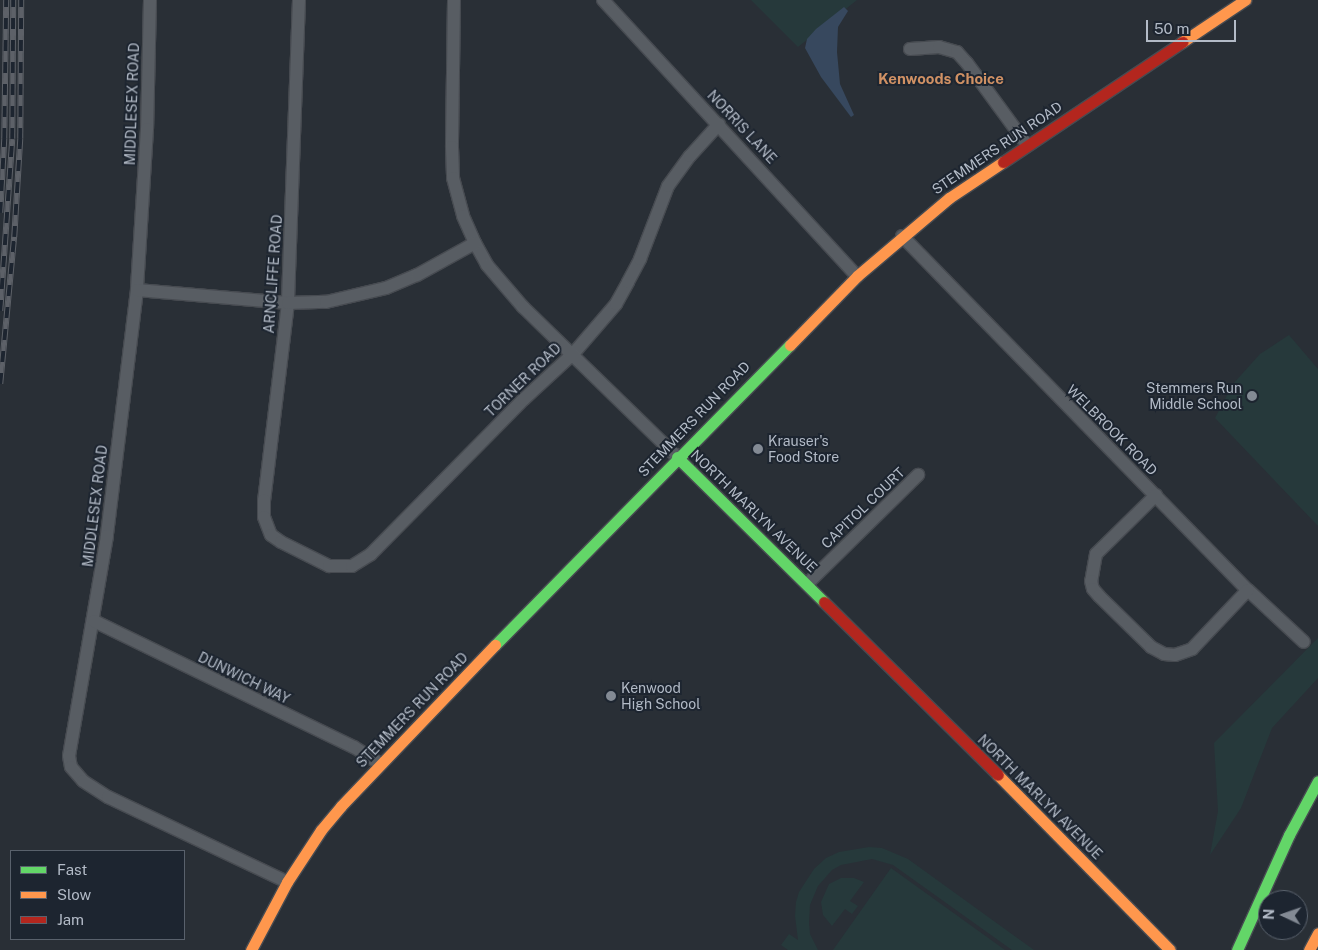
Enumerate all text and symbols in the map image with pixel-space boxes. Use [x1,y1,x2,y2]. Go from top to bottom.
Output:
scale bar [1148,10,1238,42]
text: 50 m [1154,20,1189,37]
street label: MIDDLESEX ROAD [121,42,143,166]
district label: Kenwoods Choice [878,70,1004,88]
street label: NORRIS LANE [704,87,780,167]
street label: STEMMERS RUN ROAD [929,98,1065,198]
street label: ARNCLIFFE ROAD [260,214,286,334]
street label: TORNER ROAD [482,340,564,420]
street label: STEMMERS RUN ROAD [635,358,753,480]
place label: Stemmers Run Middle School [1146,380,1242,412]
street label: WELBROOK ROAD [1063,381,1161,479]
marker: Stemmers Run Middle School [1246,390,1258,402]
place label: Krauser's Food Store [768,433,839,466]
marker: Krauser's Food Store [752,443,764,455]
street label: MIDDLESEX ROAD [79,444,111,568]
street label: NORTH MARLYN AVENUE [687,446,821,576]
street label: CAPITOL COURT [818,464,908,552]
street label: DUNWICH WAY [195,648,293,708]
street label: STEMMERS RUN ROAD [353,649,471,771]
place label: Kenwood High School [621,680,700,712]
marker: Kenwood High School [605,690,617,702]
street label: NORTH MARLYN AVENUE [974,731,1106,863]
legend [10,850,185,940]
text: Fast [57,861,87,878]
text: Slow [57,886,91,903]
north arrow [1258,890,1308,940]
text: N [1261,908,1277,920]
text: Jam [57,911,84,928]

